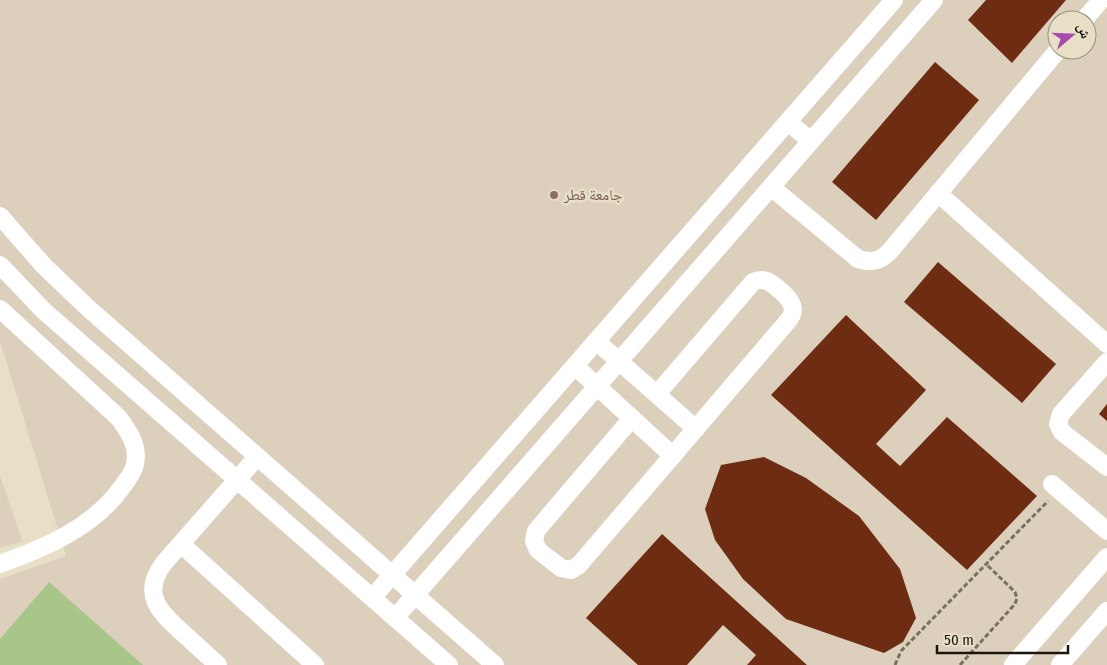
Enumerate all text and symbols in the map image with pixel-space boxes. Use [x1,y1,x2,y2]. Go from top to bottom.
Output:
north arrow [1047,10,1097,60]
text: ش [1073,21,1094,41]
place label: جامعة قطر [563,186,623,204]
marker: جامعة قطر [548,189,560,201]
scale bar [937,622,1068,654]
text: 50 m [944,631,974,649]

